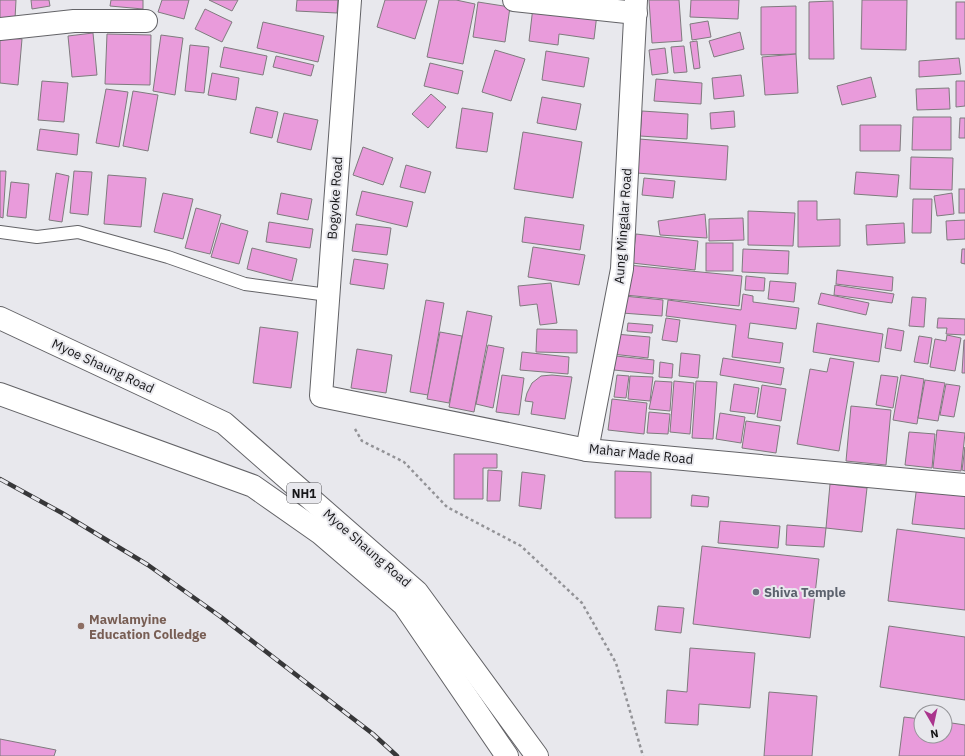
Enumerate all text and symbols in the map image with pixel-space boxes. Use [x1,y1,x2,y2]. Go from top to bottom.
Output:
street label: Bogyoke Road [324,156,346,240]
street label: Aung Mingalar Road [610,167,636,285]
street label: Myoe Shaung Road [49,335,157,397]
street label: Mahar Made Road [588,440,694,468]
road number: NH1 [287,483,321,503]
street label: Myoe Shaung Road [320,505,414,591]
place label: Shiva Temple [764,584,846,601]
marker: Shiva Temple [751,587,761,597]
place label: Mawlamyine Education Colledge [89,611,206,643]
marker: Mawlamyine Education Colledge [76,621,86,631]
north arrow [913,704,953,744]
text: N [930,726,940,741]

